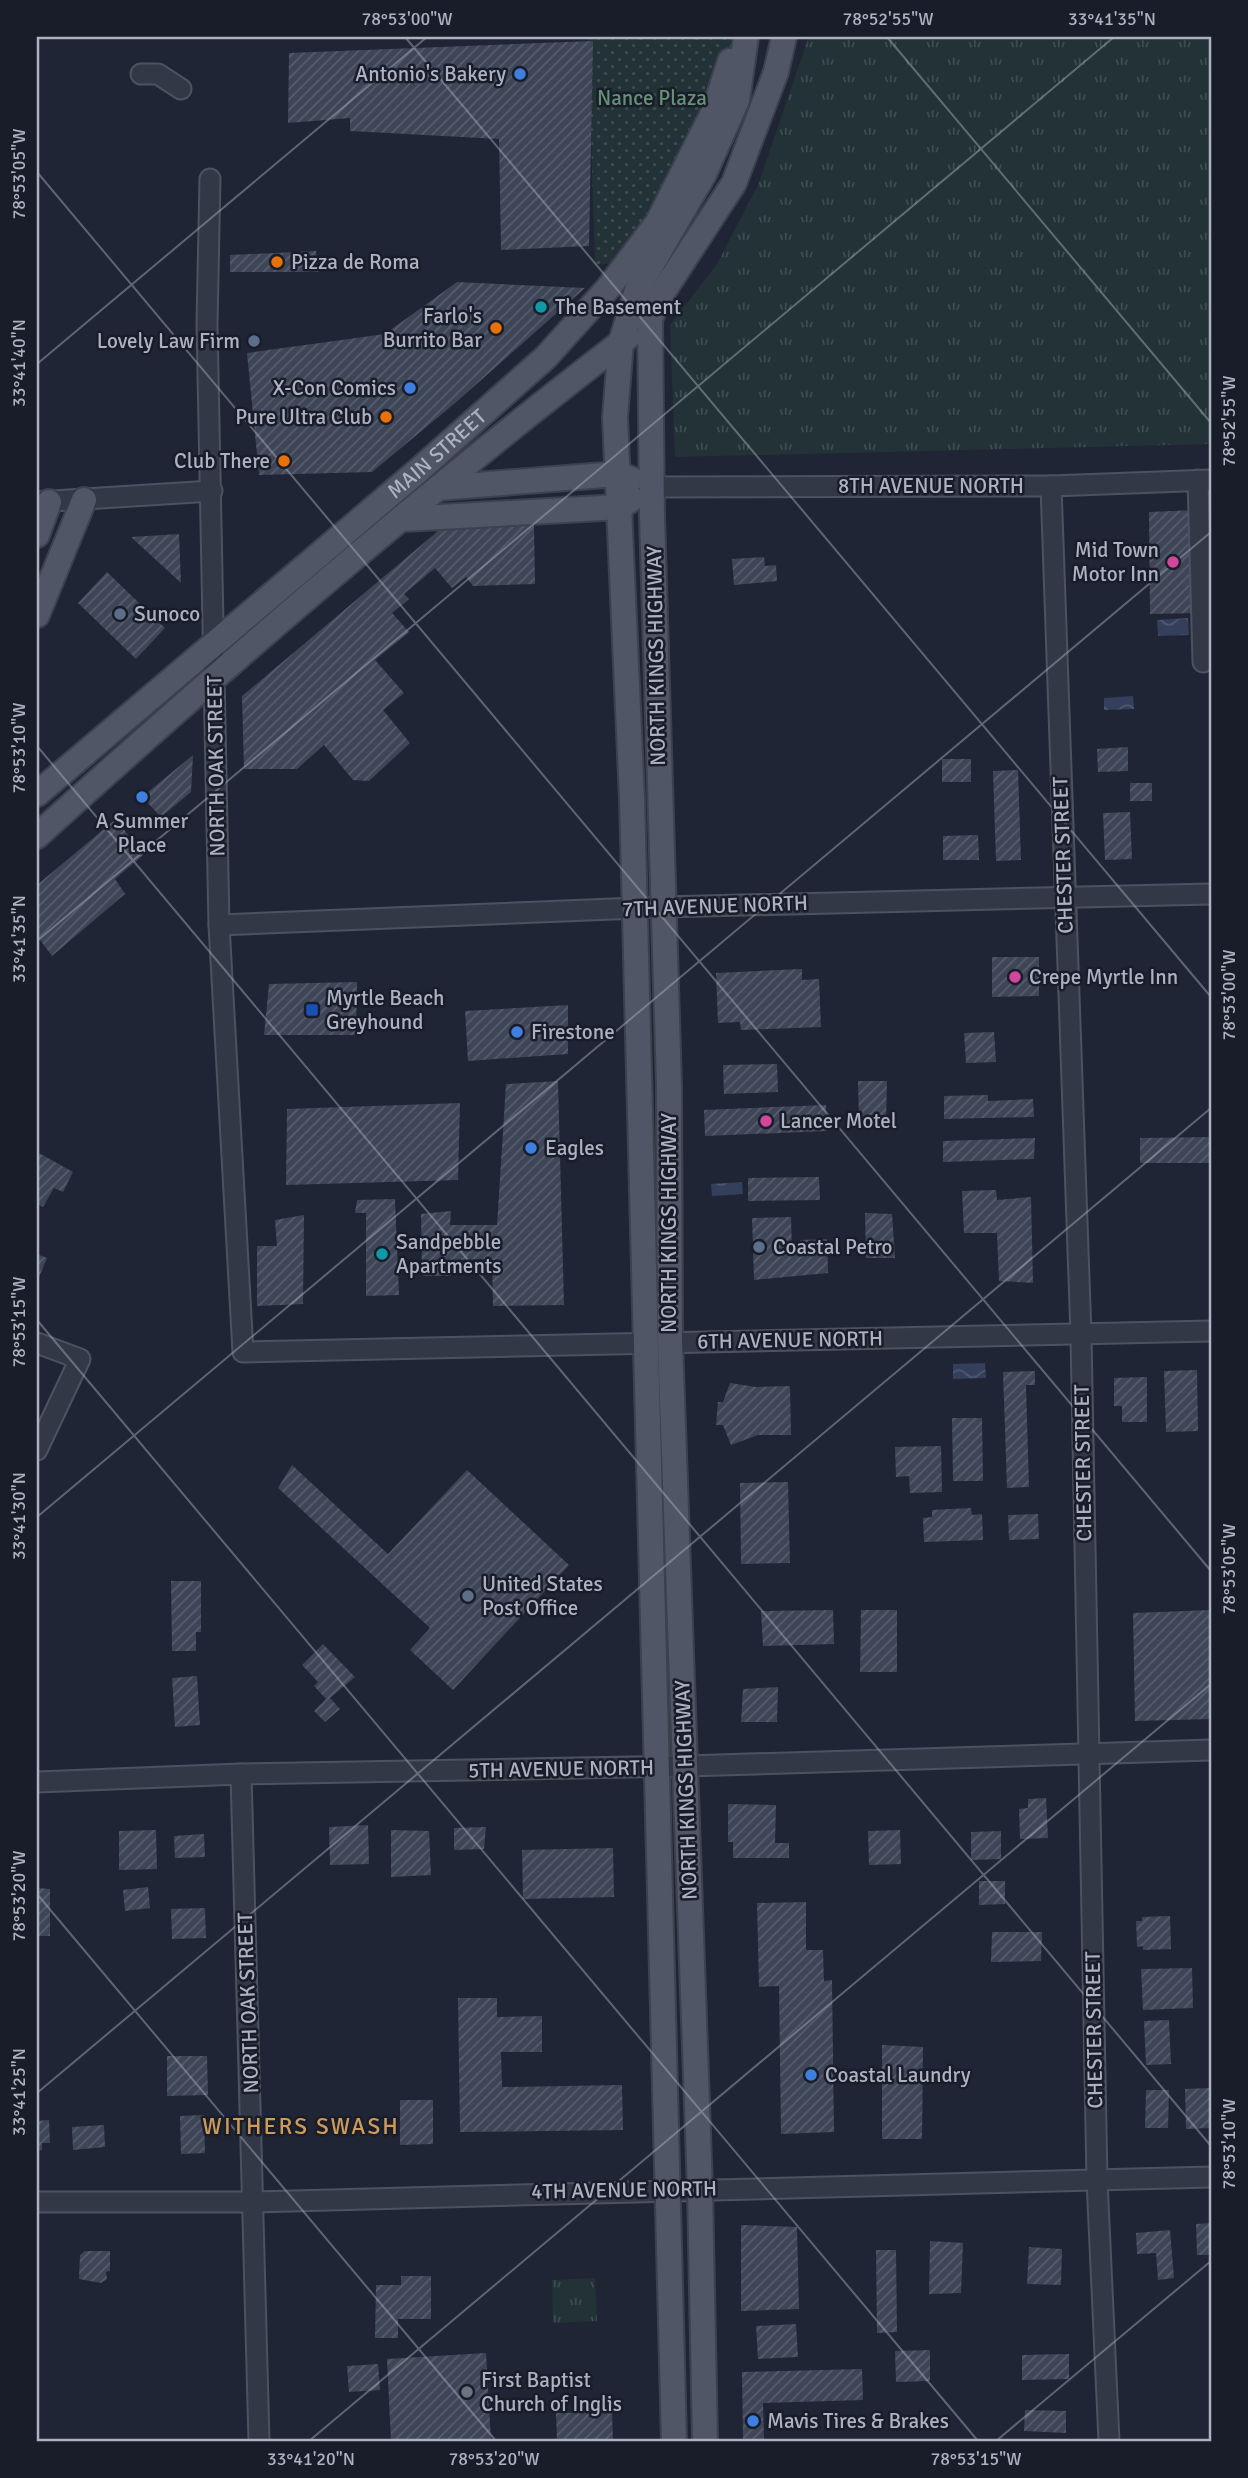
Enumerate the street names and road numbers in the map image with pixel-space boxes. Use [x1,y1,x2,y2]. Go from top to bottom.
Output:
street label: MAIN STREET [382,403,492,504]
street label: 8TH AVENUE NORTH [838,473,1024,499]
street label: NORTH KINGS HIGHWAY [641,545,671,766]
street label: NORTH OAK STREET [201,675,231,857]
street label: CHESTER STREET [1047,775,1079,934]
street label: 7TH AVENUE NORTH [622,890,808,922]
street label: NORTH KINGS HIGHWAY [656,1113,682,1333]
street label: 6TH AVENUE NORTH [697,1325,883,1355]
street label: CHESTER STREET [1069,1383,1097,1542]
street label: NORTH KINGS HIGHWAY [669,1679,703,1900]
street label: 5TH AVENUE NORTH [468,1754,654,1784]
street label: NORTH OAK STREET [232,1911,264,2094]
street label: CHESTER STREET [1080,1950,1108,2109]
street label: 4TH AVENUE NORTH [531,2175,717,2205]

